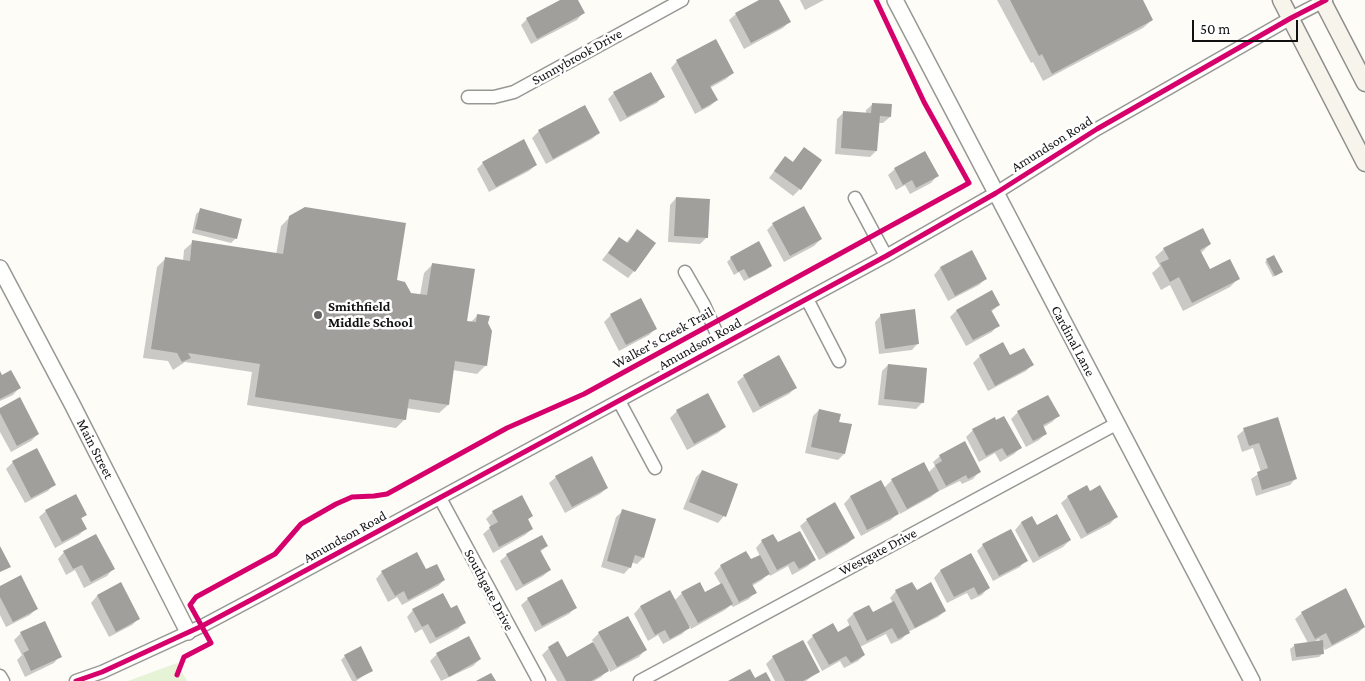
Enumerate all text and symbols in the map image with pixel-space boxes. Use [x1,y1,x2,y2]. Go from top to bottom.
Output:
scale bar [1195,10,1301,42]
text: 50 m [1200,21,1230,37]
street label: Sunnybrook Drive [529,25,625,89]
street label: Amundson Road [1008,112,1096,176]
place label: Smithfield Middle School [328,299,413,332]
street label: Walker's Creek Trail [610,303,716,373]
street label: Cardinal Lane [1047,303,1099,379]
marker: Smithfield Middle School [312,309,324,321]
street label: Amundson Road [655,314,745,374]
street label: Main Street [73,416,117,482]
street label: Amundson Road [300,507,390,567]
street label: Westgate Drive [836,525,920,579]
street label: Southgate Drive [460,546,518,634]

